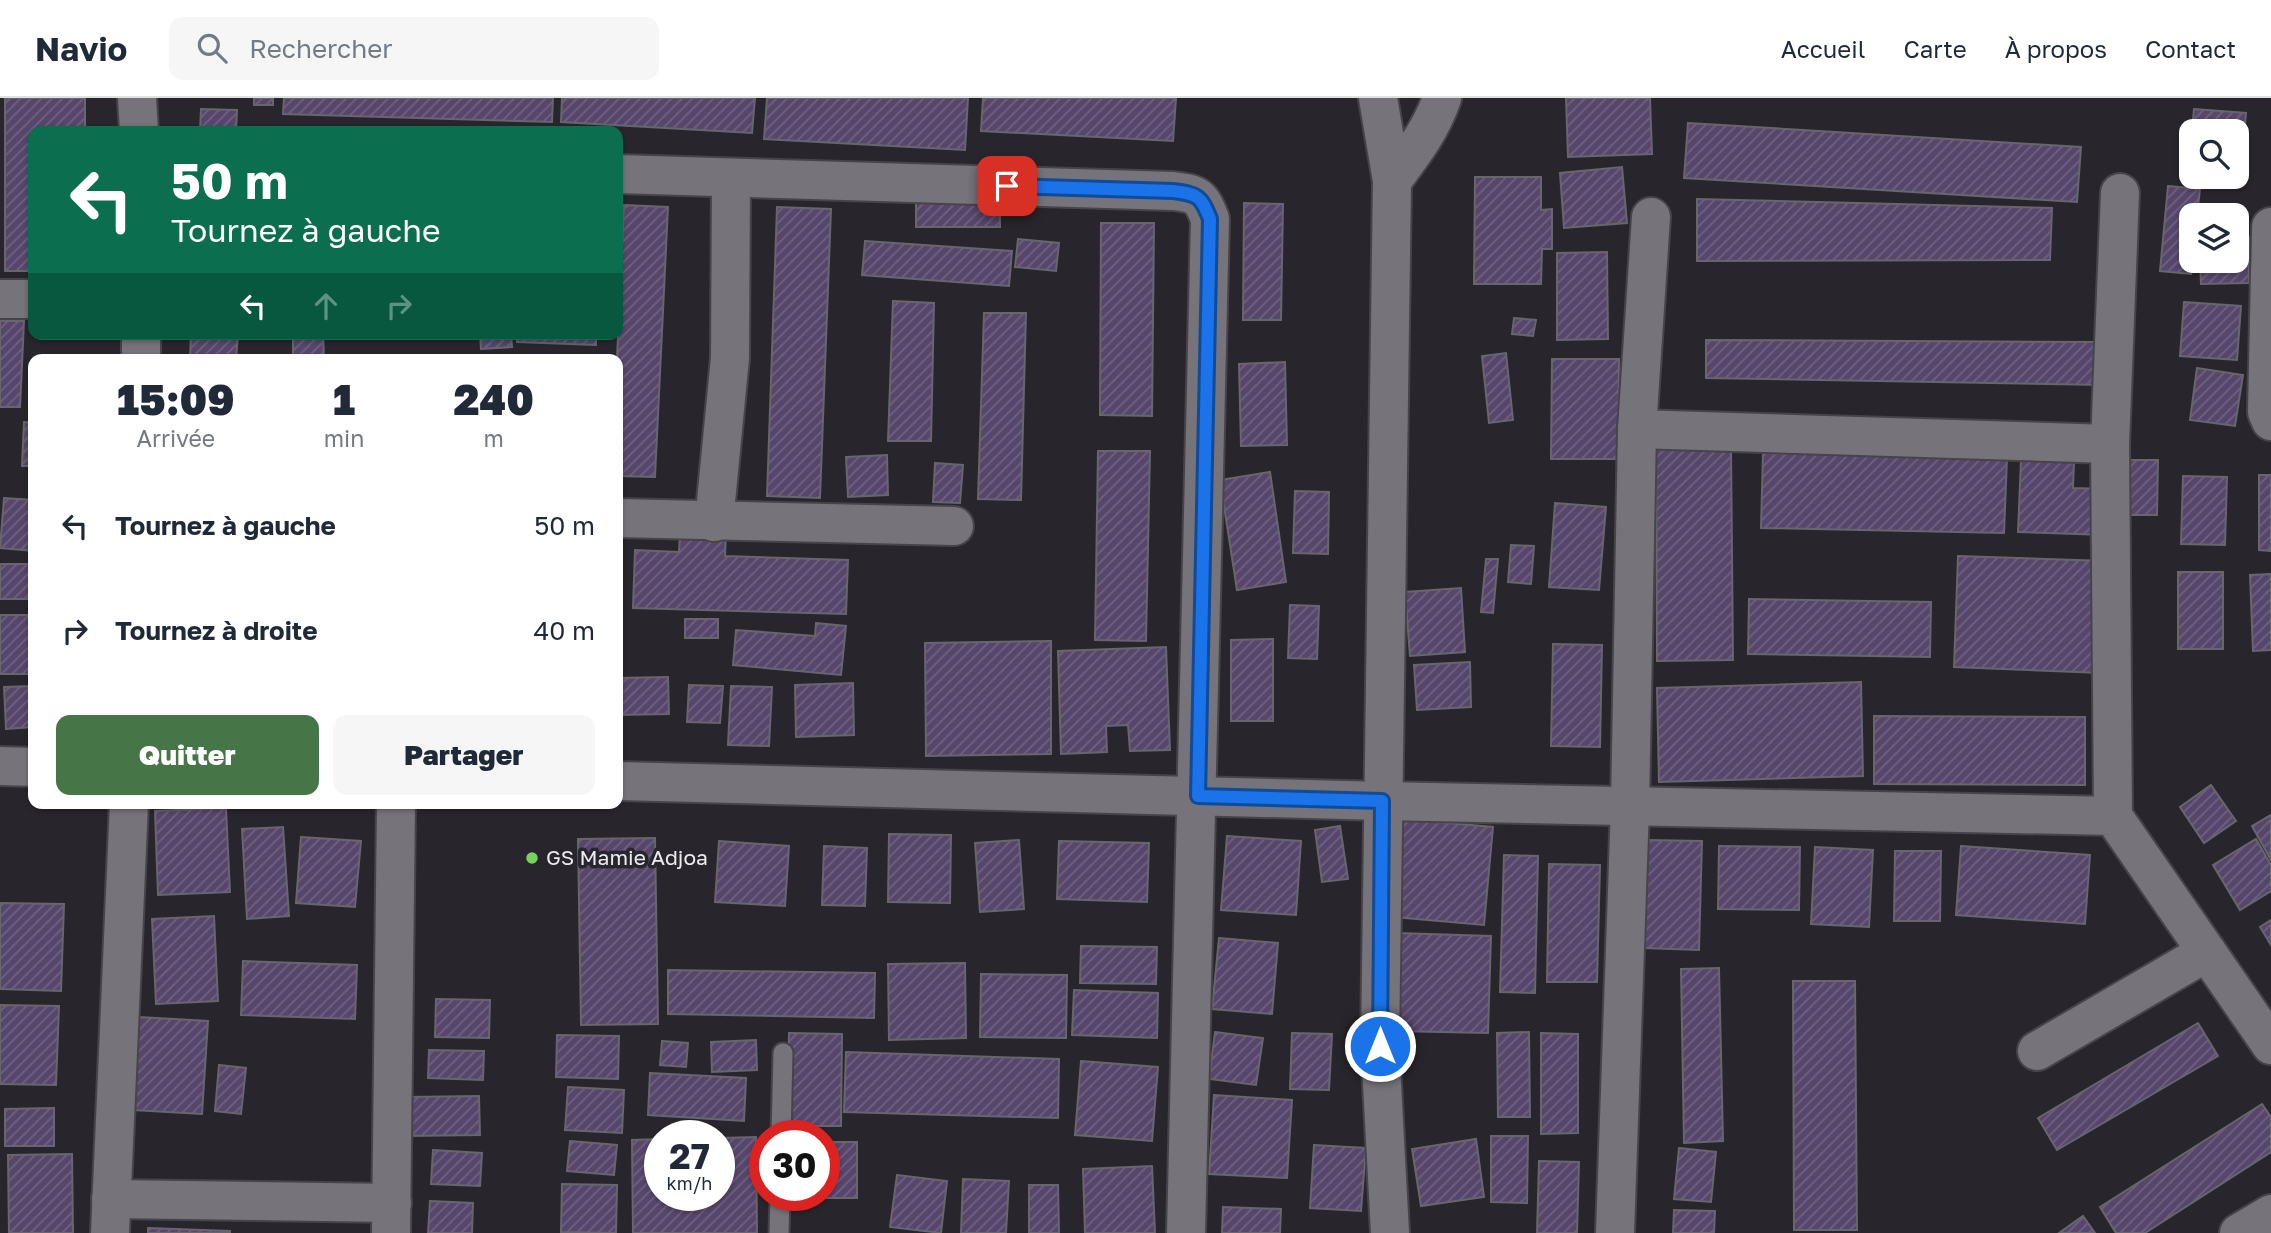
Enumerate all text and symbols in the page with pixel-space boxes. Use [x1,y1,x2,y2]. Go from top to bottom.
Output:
search box [169,17,659,80]
text: Navio [35,29,127,68]
icon: search [193,29,231,67]
text: Rechercher [249,33,392,64]
text: Accueil [1781,34,1865,63]
text: Carte [1903,34,1967,63]
text: À propos [2005,34,2107,63]
text: Contact [2145,34,2236,63]
map controls [2179,119,2249,273]
button: search [2179,119,2249,189]
text: 50 m [171,151,288,210]
icon: left [56,154,147,245]
pin [977,156,1037,216]
icon: arrive [988,167,1026,205]
button: layers [2179,203,2249,273]
text: Tournez à gauche [171,211,440,249]
icon: left [234,287,272,325]
icon: ahead [307,287,345,325]
icon: right [380,287,418,325]
text: 15:09 [117,374,235,424]
text: 1 [333,374,355,424]
text: 240 [453,374,534,424]
text: Arrivée [137,424,215,452]
text: min [324,424,364,452]
text: m [483,424,504,452]
icon: left [56,507,94,545]
text: Tournez à gauche [115,510,336,541]
text: 50 m [534,510,595,541]
icon: right [56,612,94,650]
text: Tournez à droite [115,615,318,646]
text: 40 m [534,615,595,646]
button: Quitter [56,715,319,795]
button: Partager [333,715,595,795]
place label: GS Mamie Adjoa [546,844,708,870]
marker: GS Mamie Adjoa [524,850,540,866]
position arrow [1343,1009,1417,1083]
speed limit sign: 30 [749,1120,840,1211]
text: 27 [669,1135,710,1177]
text: km/h [667,1172,712,1194]

